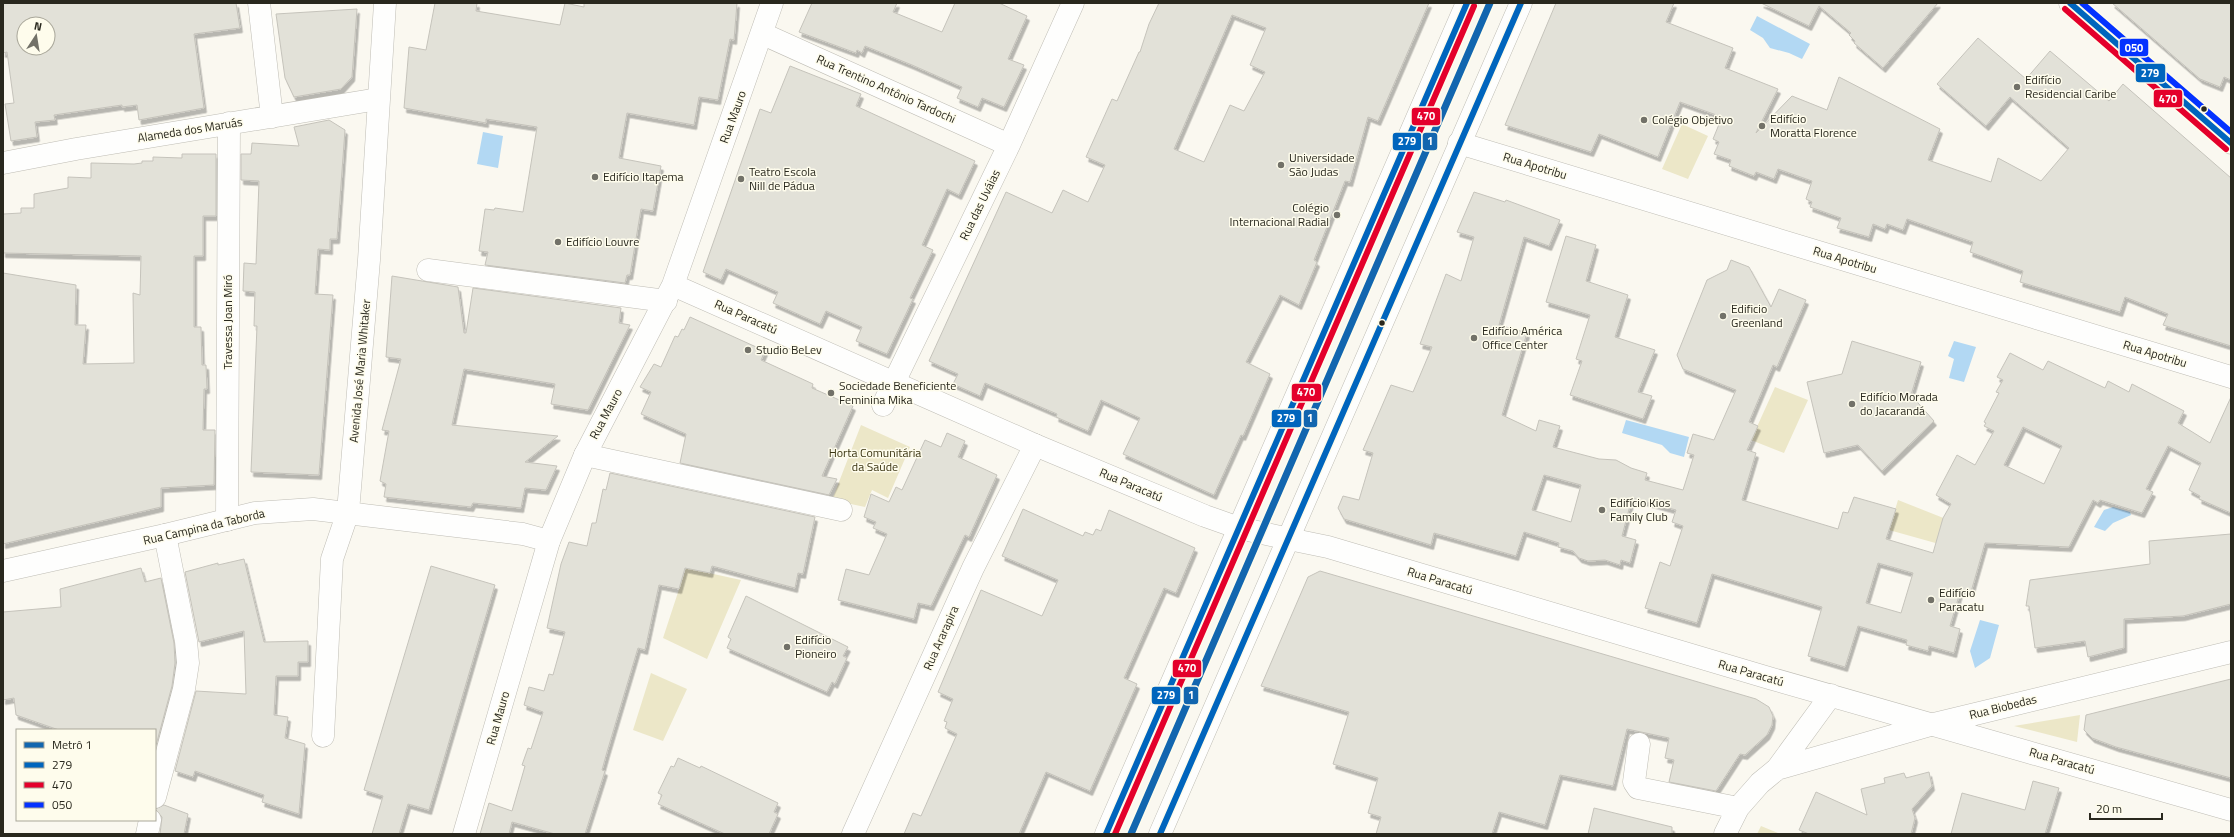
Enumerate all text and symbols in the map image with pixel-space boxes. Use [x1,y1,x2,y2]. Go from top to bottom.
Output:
north arrow [16,16,56,56]
text: N [33,18,43,35]
line badge: 050 [2119,38,2149,57]
text: 050 [2125,40,2143,56]
street label: Rua Trentino Antônio Tardochi [813,49,959,128]
line badge: 279 [2135,63,2166,83]
text: 279 [2141,65,2159,81]
place label: Edifício Residencial Caribe [2025,70,2116,103]
marker: Edifício Residencial Caribe [2012,82,2022,92]
street label: Rua Mauro [714,88,751,146]
line badge: 470 [2153,89,2183,108]
text: 470 [2159,91,2177,107]
unlabelled marker [2199,104,2209,114]
line badge: 470 [1411,107,1441,126]
text: 470 [1417,108,1435,124]
place label: Edifício Moratta Florence [1770,109,1857,142]
place label: Colégio Objetivo [1652,110,1733,129]
street label: Alameda dos Maruás [136,112,244,147]
marker: Colégio Objetivo [1639,115,1649,125]
marker: Edifício Moratta Florence [1757,121,1767,131]
line badge: 279 [1392,132,1422,151]
line badge: 1 [1422,132,1438,151]
text: 279 [1398,133,1416,149]
text: 1 [1427,133,1433,149]
street label: Rua Apotribu [1501,147,1569,184]
place label: Universidade São Judas [1289,148,1355,181]
marker: Universidade São Judas [1276,160,1286,170]
place label: Teatro Escola Nill de Pádua [749,162,816,195]
street label: Rua das Uváias [954,166,1005,243]
place label: Edifício Itapema [603,167,684,186]
marker: Edifício Itapema [590,172,600,182]
marker: Teatro Escola Nill de Pádua [736,174,746,184]
place label: Colégio Internacional Radial [1230,198,1329,231]
marker: Colégio Internacional Radial [1332,210,1342,220]
place label: Edifício Louvre [566,232,639,251]
marker: Edifício Louvre [553,237,563,247]
street label: Rua Apotribu [1811,241,1879,278]
street label: Travessa Joan Miró [218,275,237,369]
street label: Rua Paracatú [712,294,781,339]
street label: Avenida José Maria Whitaker [344,298,375,444]
place label: Edificio Greenland [1731,299,1783,332]
marker: Edificio Greenland [1718,311,1728,321]
unlabelled marker [1377,318,1387,328]
place label: Edifício América Office Center [1482,321,1562,354]
marker: Edifício América Office Center [1469,333,1479,343]
street label: Rua Apotribu [2121,335,2189,372]
place label: Studio BeLev [756,340,822,359]
marker: Studio BeLev [743,345,753,355]
place label: Sociedade Beneficiente Feminina Mika [839,376,956,409]
line badge: 470 [1291,383,1322,402]
text: 470 [1297,384,1315,400]
street label: Rua Mauro [584,385,627,443]
place label: Edifício Morada do Jacarandá [1860,387,1938,420]
marker: Sociedade Beneficiente Feminina Mika [826,388,836,398]
marker: Edifício Morada do Jacarandá [1847,399,1857,409]
line badge: 279 [1271,409,1302,428]
line badge: 1 [1303,409,1318,428]
text: 279 [1277,410,1295,426]
text: 1 [1307,410,1313,426]
park label: Horta Comunitária da Saúde [829,443,921,476]
street label: Rua Paracatú [1096,463,1166,506]
place label: Edifício Kios Family Club [1610,493,1671,526]
street label: Rua Campina da Taborda [141,503,267,550]
marker: Edifício Kios Family Club [1597,505,1607,515]
street label: Rua Paracatú [1405,562,1475,599]
place label: Edifício Paracatu [1939,583,1984,616]
marker: Edifício Paracatu [1926,595,1936,605]
street label: Rua Ararapira [918,602,963,673]
place label: Edifício Pioneiro [795,630,837,663]
marker: Edifício Pioneiro [782,642,792,652]
street label: Rua Paracatú [1716,654,1786,691]
line badge: 470 [1172,659,1202,678]
text: 470 [1178,660,1196,676]
line badge: 279 [1151,686,1181,705]
line badge: 1 [1183,686,1199,705]
text: 279 [1157,687,1175,703]
text: 1 [1188,687,1194,703]
street label: Rua Mauro [481,689,514,747]
street label: Rua Biobedas [1967,689,2039,724]
legend [16,729,156,821]
text: Metrô 1 [52,735,92,754]
street label: Rua Paracatú [2027,742,2097,779]
text: 279 [52,755,72,774]
text: 470 [52,775,72,794]
text: 050 [52,795,72,814]
scale bar [2090,795,2162,821]
text: 20 m [2096,799,2122,818]

